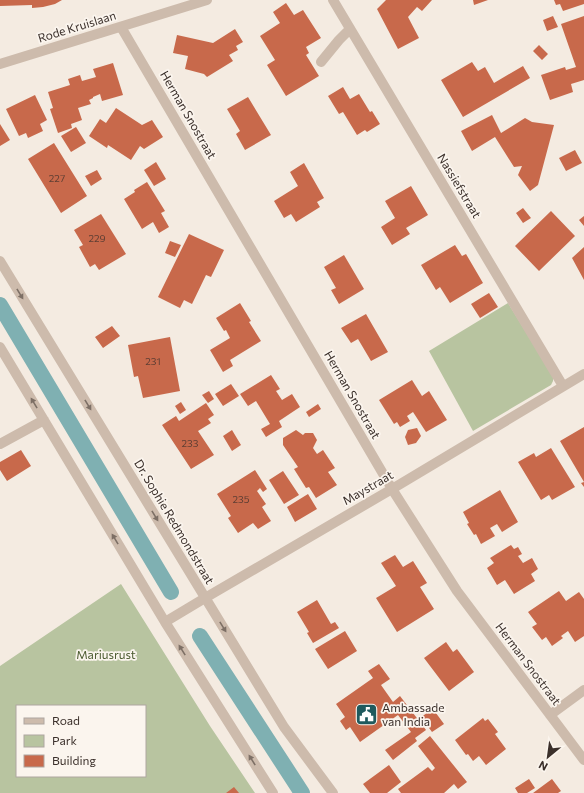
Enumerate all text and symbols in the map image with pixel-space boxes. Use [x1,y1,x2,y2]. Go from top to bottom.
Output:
street label: Rode Kruislaan [36,8,117,45]
street label: Herman Snostraat [158,68,220,161]
street label: Nassiefstraat [435,151,485,220]
house number: 227 [49,172,65,184]
house number: 229 [88,232,106,244]
one-way arrow [17,288,24,300]
street label: Herman Snostraat [322,348,384,441]
house number: 231 [145,355,161,367]
one-way arrow [30,397,37,409]
one-way arrow [84,399,91,411]
house number: 233 [182,437,199,449]
street label: Dr. Sophie Redmondstraat [132,457,218,586]
street label: Maystraat [340,467,395,507]
house number: 235 [233,493,250,505]
one-way arrow [152,510,159,522]
one-way arrow [111,534,119,544]
street label: Herman Snostraat [493,619,564,707]
one-way arrow [219,621,226,633]
one-way arrow [179,644,186,656]
park label: Mariusrust [76,647,136,661]
place label: Ambassade van India [382,700,445,728]
public building icon: Ambassade van India [354,702,380,728]
legend [16,705,146,777]
text: Road [52,713,80,727]
text: Park [52,733,78,747]
north arrow [528,737,568,777]
text: Building [52,753,96,767]
one-way arrow [248,755,256,765]
text: N [536,758,550,774]

